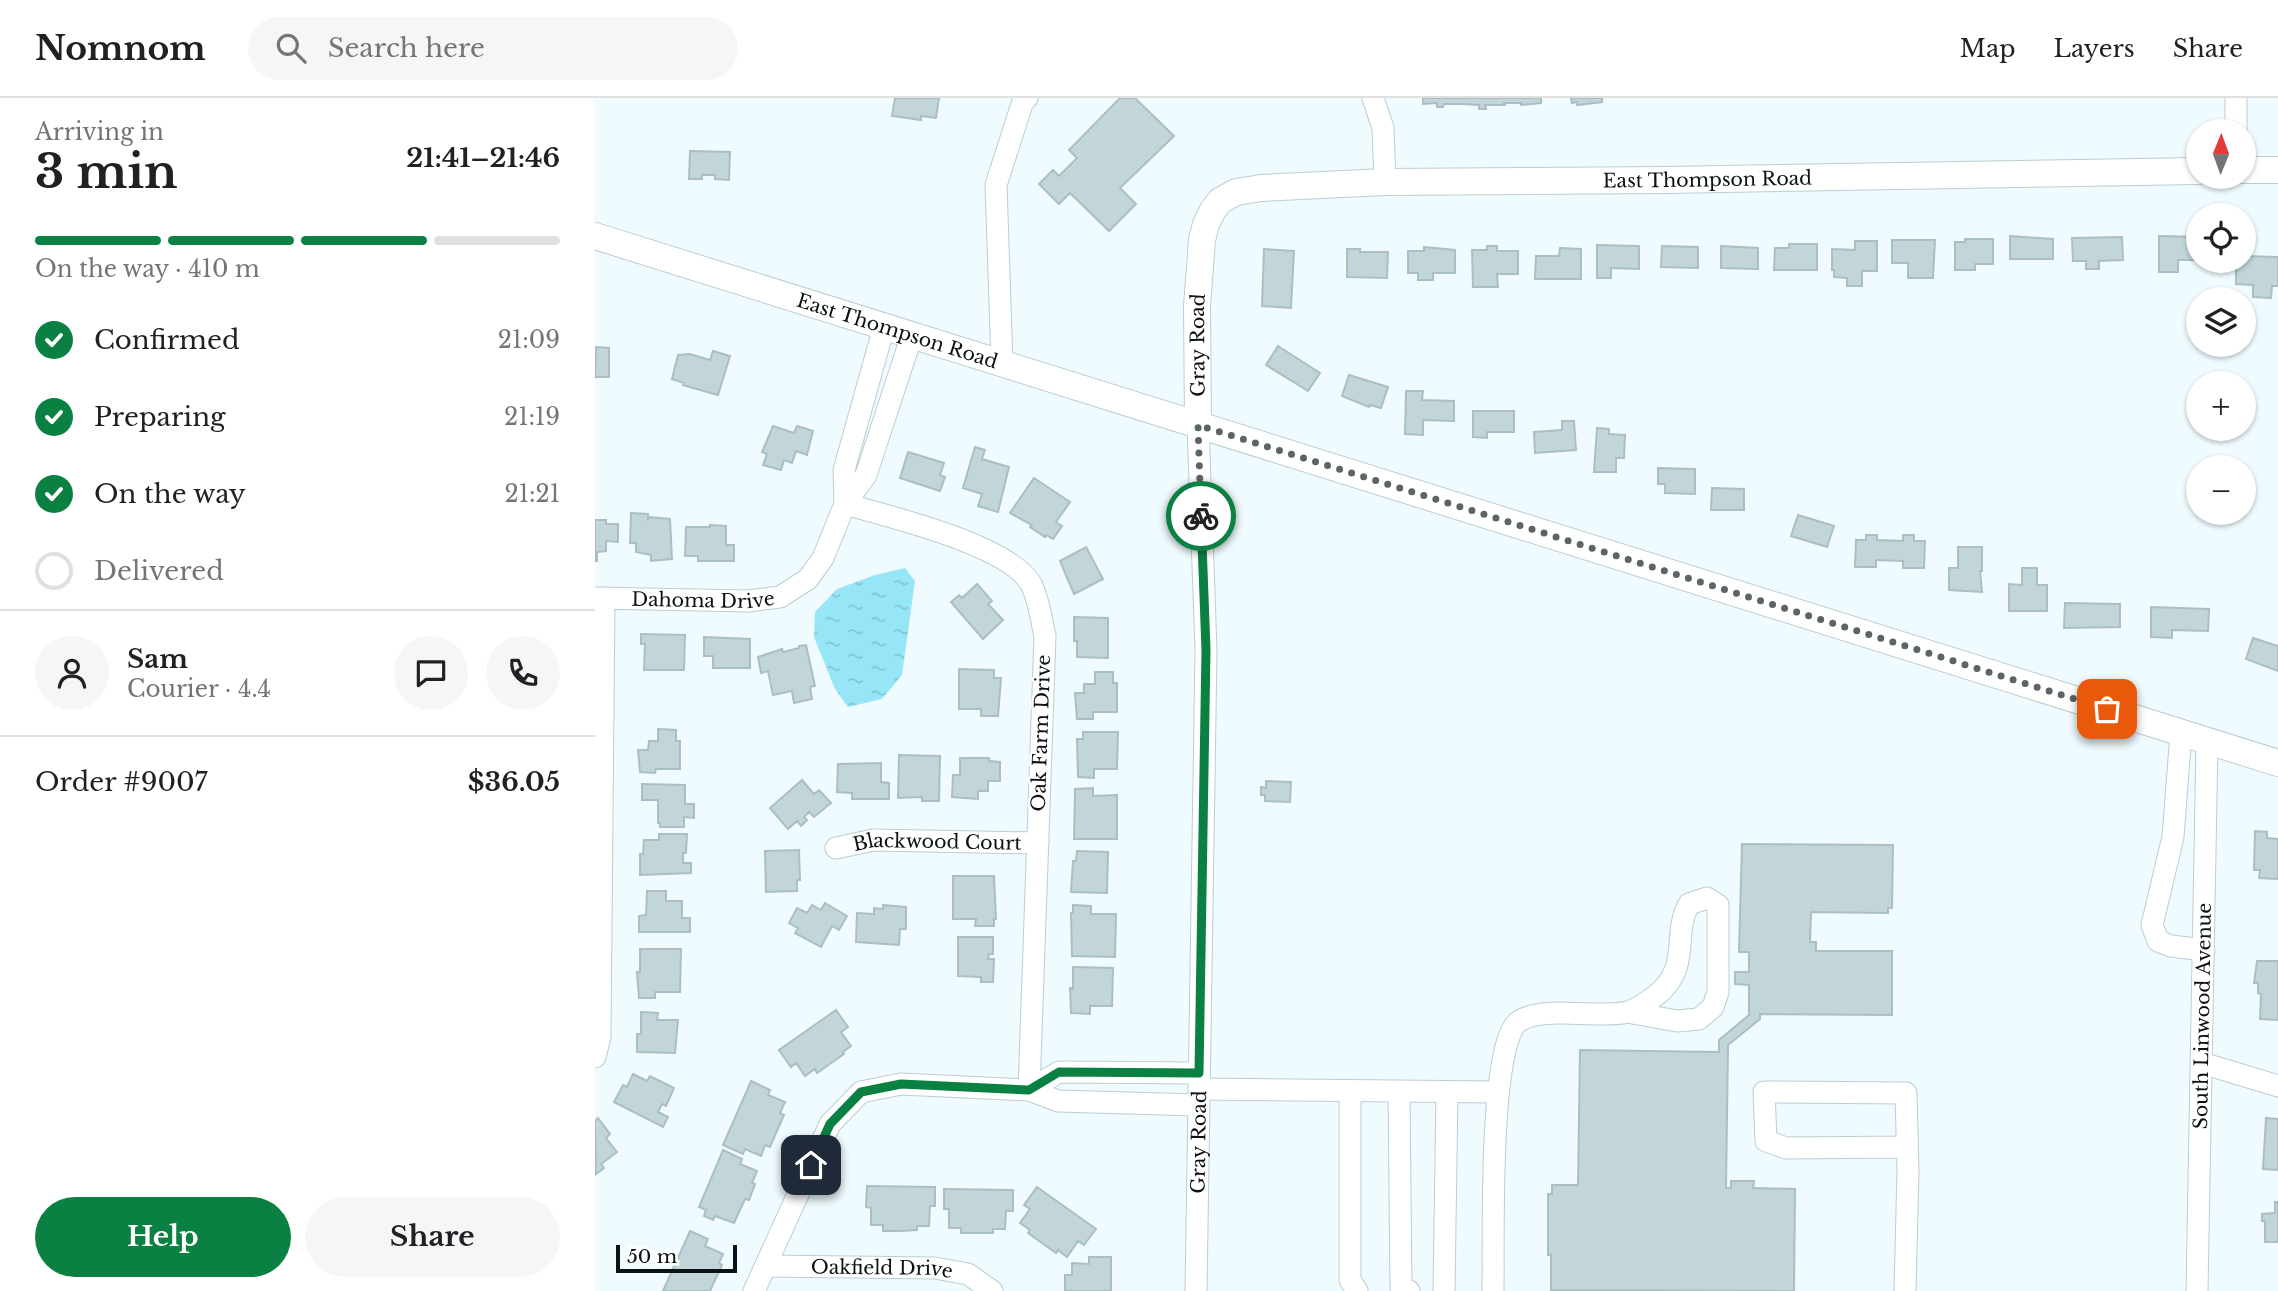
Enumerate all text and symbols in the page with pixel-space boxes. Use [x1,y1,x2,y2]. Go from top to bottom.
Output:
search box [248,17,738,80]
text: Nomnom [35,28,206,69]
icon: search [272,29,310,67]
text: Search here [328,32,485,64]
text: Map [1960,34,2016,63]
text: Layers [2054,34,2135,63]
text: Share [2173,34,2243,63]
text: Arriving in [35,118,164,146]
north arrow [2186,119,2256,189]
map controls [2186,119,2256,525]
text: 21:41–21:46 [406,142,560,174]
text: 3 min [35,143,177,200]
street label: East Thompson Road [1603,166,1812,192]
button: locate [2186,203,2256,273]
text: On the way · 410 m [35,255,260,283]
button: layers [2186,287,2256,357]
street label: East Thompson Road [794,288,1001,373]
street label: Gray Road [1185,292,1209,397]
icon: check [35,321,73,359]
text: Confirmed [94,324,239,356]
text: 21:09 [498,326,560,354]
button: + [2186,371,2256,441]
icon: check [35,398,73,436]
text: Preparing [94,401,226,433]
text: 21:19 [504,403,560,431]
button: − [2186,455,2256,525]
icon: check [35,475,73,513]
text: On the way [94,478,246,510]
text: 21:21 [505,480,560,508]
courier [1166,481,1236,551]
icon: bike [1182,497,1220,535]
text: Delivered [94,555,224,587]
street label: Dahoma Drive [631,586,776,613]
button: person [35,636,109,710]
button: chat [394,636,468,710]
button: phone [486,636,560,710]
text: Sam [127,643,188,675]
street label: Oak Farm Drive [1027,654,1055,812]
text: Courier · 4.4 [127,675,271,703]
pin [2077,679,2137,739]
icon: bag [2088,690,2126,728]
text: Order #9007 [35,766,208,798]
text: $36.05 [468,766,560,798]
street label: Blackwood Court [851,829,1023,856]
street label: South Linwood Avenue [2188,902,2216,1130]
street label: Gray Road [1186,1090,1211,1194]
pin [781,1135,841,1195]
icon: home [792,1146,830,1184]
button: Help [35,1197,291,1277]
button: Share [305,1197,560,1277]
scale bar [616,1242,737,1274]
text: 50 m [627,1245,677,1268]
street label: Oakfield Drive [811,1255,955,1283]

